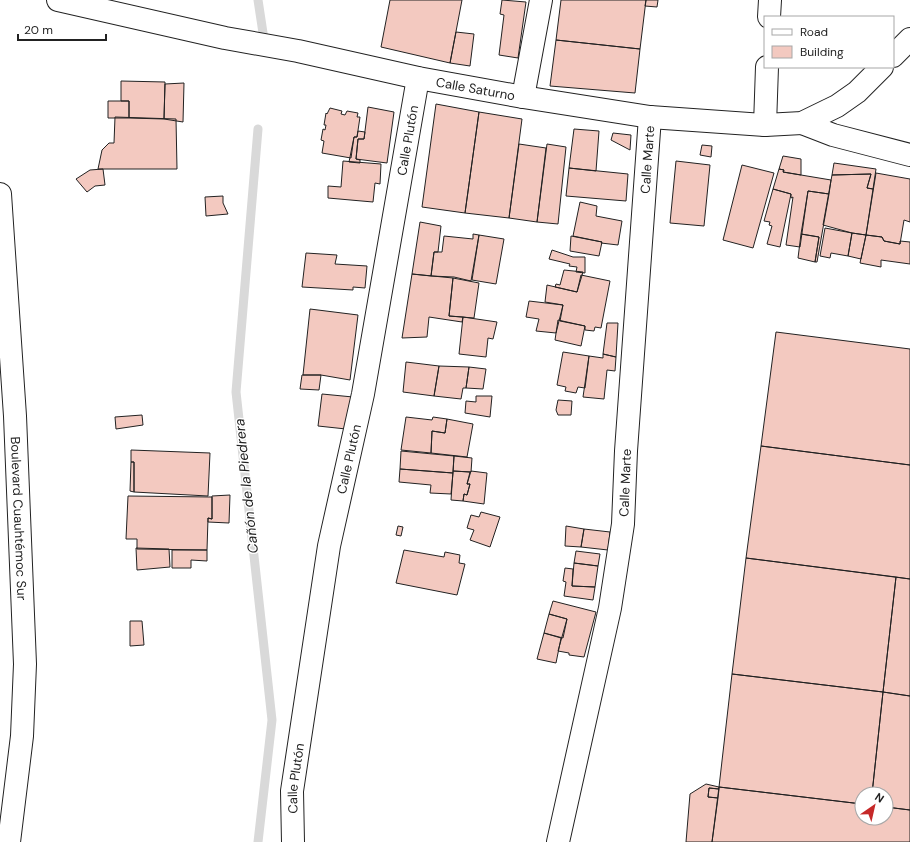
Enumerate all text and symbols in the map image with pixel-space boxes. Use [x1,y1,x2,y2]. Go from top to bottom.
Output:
scale bar [18,16,106,42]
legend [764,16,894,68]
text: 20 m [24,22,53,38]
text: Road [800,24,828,40]
text: Building [800,44,844,60]
street label: Calle Saturno [435,73,517,104]
street label: Calle Plutón [393,104,422,177]
street label: Calle Marte [636,125,658,194]
water label: Cañón de la Piedrera [230,417,262,554]
street label: Calle Plutón [332,422,365,495]
street label: Boulevard Cuauhtémoc Sur [7,436,31,601]
street label: Calle Marte [615,448,635,517]
street label: Calle Plutón [284,742,308,814]
north arrow [854,786,894,826]
text: N [872,790,887,806]

